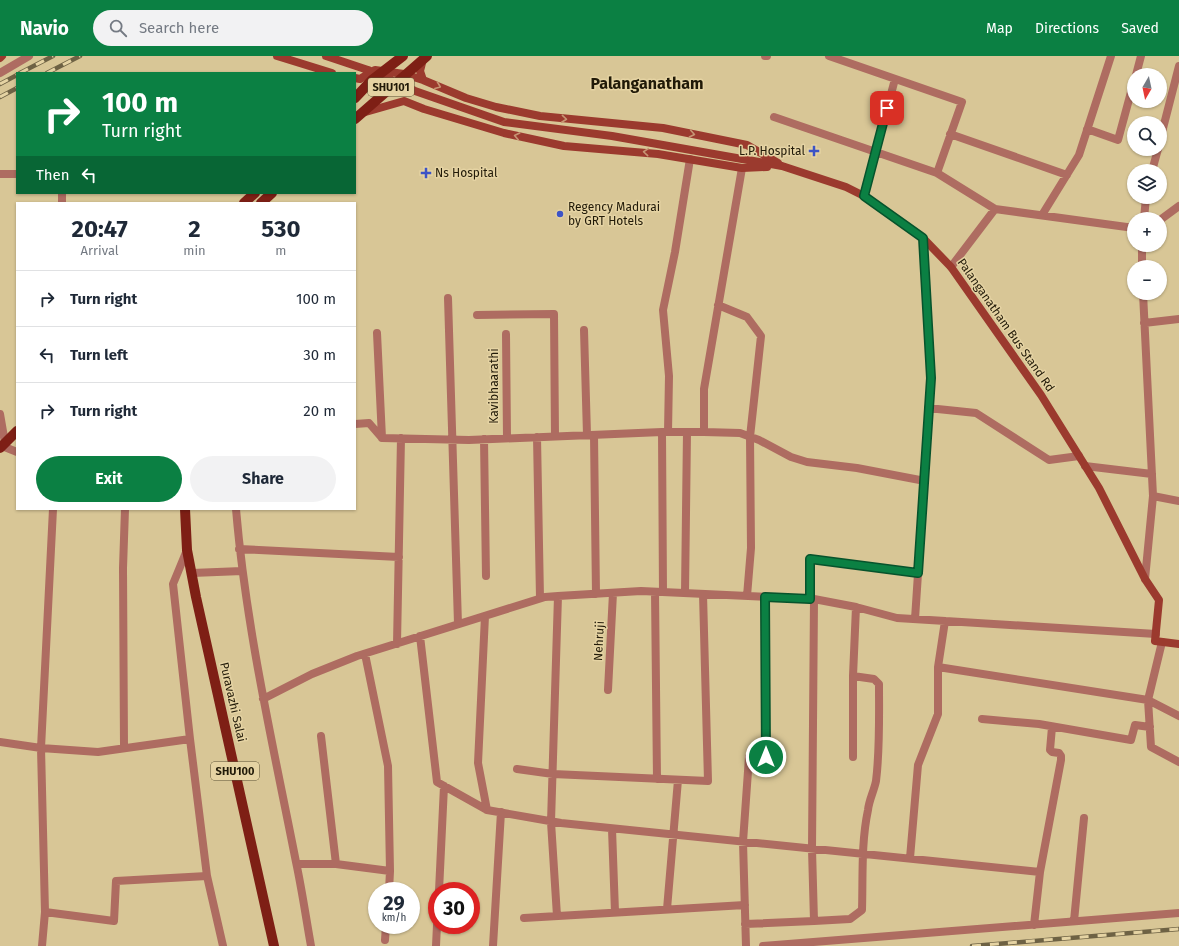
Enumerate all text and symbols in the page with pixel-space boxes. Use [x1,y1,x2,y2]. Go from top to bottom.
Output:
search box [93,10,373,46]
text: Navio [20,17,69,40]
icon: search [107,17,129,39]
text: Search here [139,19,219,37]
text: Map [986,20,1013,37]
text: Directions [1035,20,1099,37]
text: Saved [1121,20,1159,37]
north arrow [1127,68,1167,108]
map controls [1127,68,1167,300]
district label: Palanganatham [591,74,703,93]
road number: SHU101 [368,78,414,96]
one-way arrow [435,82,442,90]
text: 100 m [102,86,178,119]
icon: right [36,88,88,140]
pin [870,91,904,125]
icon: arrive [876,97,898,119]
one-way arrow [560,114,567,123]
button: search [1127,116,1167,156]
text: Turn right [102,120,182,142]
one-way arrow [689,129,696,138]
one-way arrow [514,132,520,140]
place label: L.P. Hospital [739,144,805,158]
marker: L.P. Hospital [808,145,820,157]
one-way arrow [643,148,649,157]
icon: left [78,164,100,186]
button: layers [1127,164,1167,204]
text: Then [36,166,70,184]
place label: Ns Hospital [435,166,498,180]
marker: Ns Hospital [420,167,432,179]
place label: Regency Madurai by GRT Hotels [568,200,660,228]
marker: Regency Madurai by GRT Hotels [555,209,565,219]
button: + [1127,212,1167,252]
text: 20:47 [72,215,128,243]
text: 2 [188,215,201,243]
text: 530 [261,215,300,243]
text: Arrival [81,243,119,258]
text: min [183,243,206,258]
text: m [275,243,286,258]
street label: Palanganatham Bus Stand Rd [955,256,1057,394]
button: − [1127,260,1167,300]
icon: right [36,288,58,310]
text: Turn right [70,290,137,308]
text: 100 m [296,290,336,308]
icon: left [36,344,58,366]
text: Turn left [70,346,128,364]
text: 30 m [303,346,336,364]
street label: Kavibhaarathi [487,348,501,424]
icon: right [36,400,58,422]
text: Turn right [70,402,137,420]
text: 20 m [303,402,336,420]
button: Exit [36,456,182,502]
button: Share [190,456,336,502]
street label: Nehruji [591,621,607,661]
street label: Puravazhi Salai [217,661,249,743]
position arrow [745,736,787,778]
road number: SHU100 [211,762,259,780]
speed limit sign: 30 [428,882,480,934]
text: 29 [383,891,405,915]
text: km/h [382,912,406,924]

